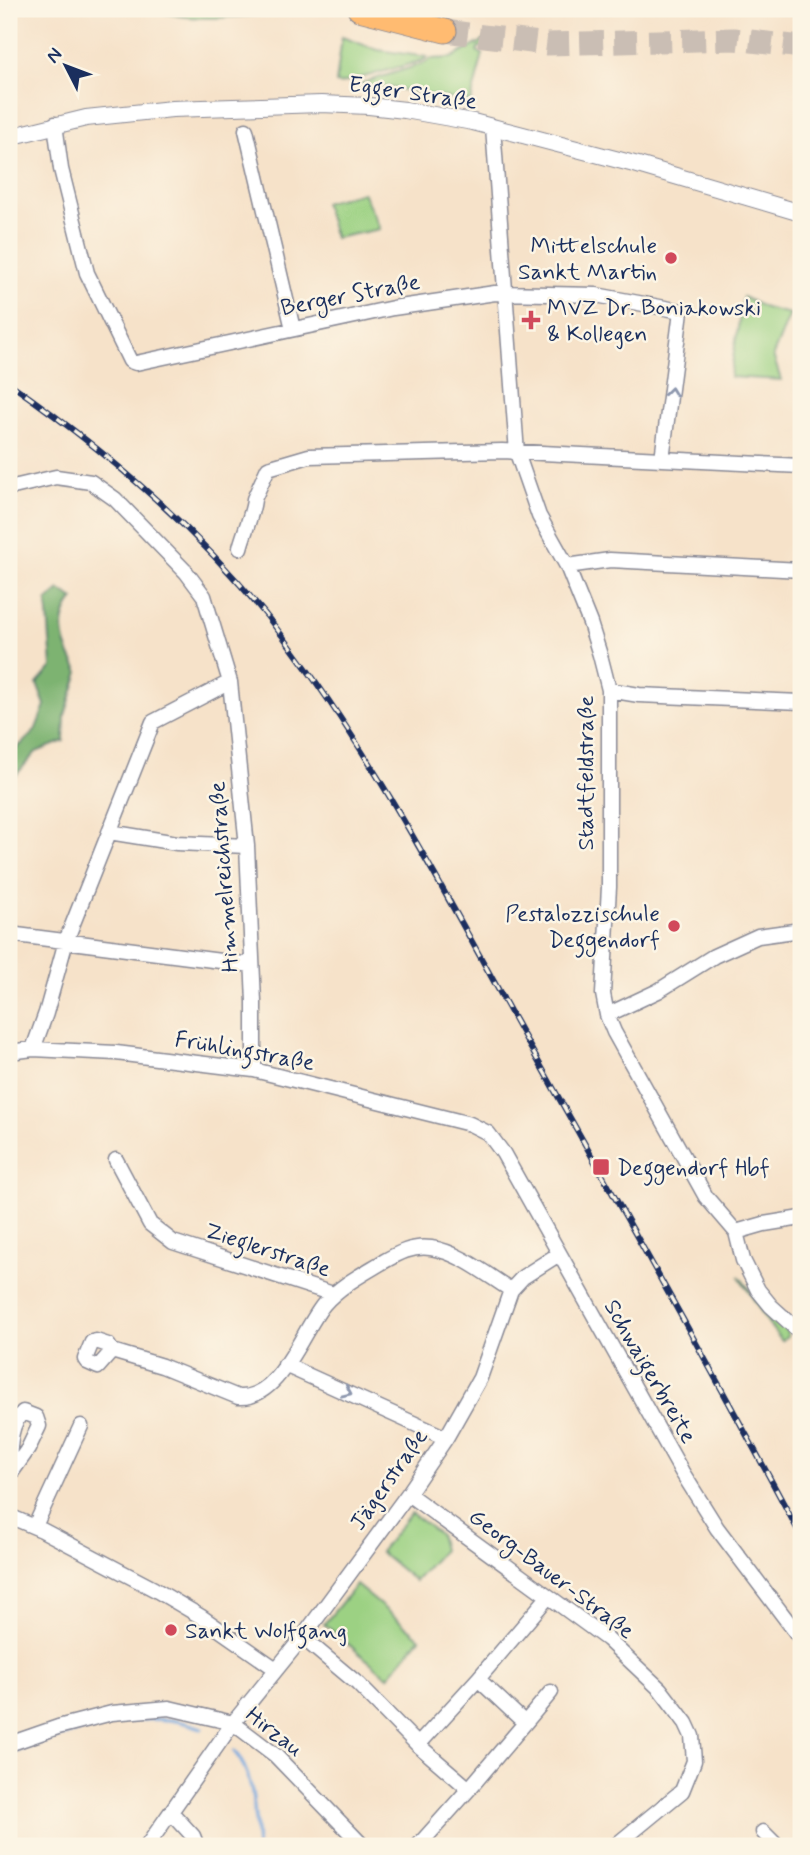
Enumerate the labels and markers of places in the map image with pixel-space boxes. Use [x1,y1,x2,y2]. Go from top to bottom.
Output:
place label: Mittelschule Sankt Martin [518,232,657,288]
marker: Mittelschule Sankt Martin [663,250,679,266]
place label: MVZ Dr. Boniakowski & Kollegen [547,294,761,350]
marker: MVZ Dr. Boniakowski & Kollegen [521,310,541,330]
place label: Pestalozzischule Deggendorf [505,900,660,958]
marker: Pestalozzischule Deggendorf [666,918,682,934]
place label: Deggendorf Hbf [617,1154,770,1186]
marker: Deggendorf Hbf [591,1157,611,1177]
place label: Sankt Wolfgang [185,1617,347,1649]
marker: Sankt Wolfgang [163,1622,179,1638]

